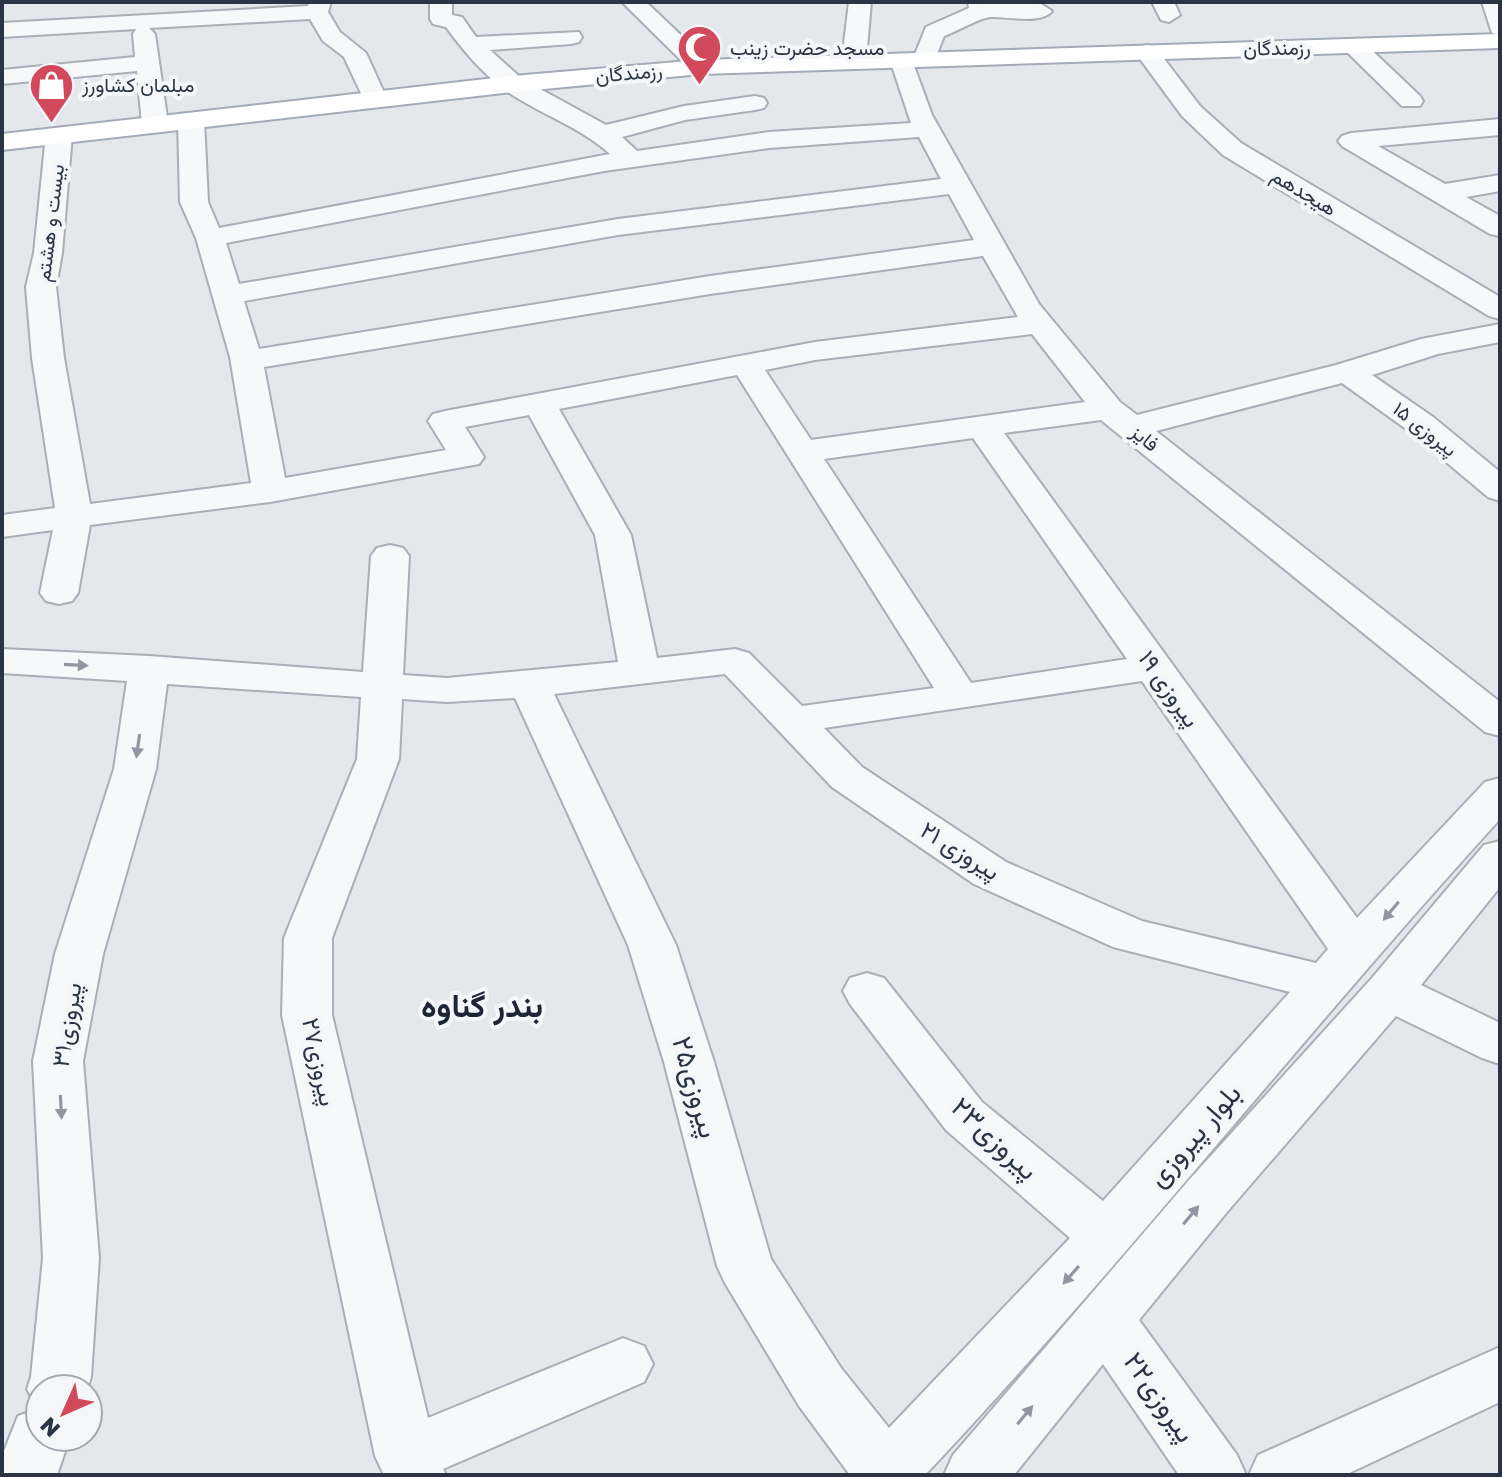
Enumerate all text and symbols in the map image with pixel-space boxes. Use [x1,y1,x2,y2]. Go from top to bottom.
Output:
mosque icon: مسجد حضرت زینب [675,24,723,87]
street label: رزمندگان [1243,34,1311,62]
place label: مسجد حضرت زینب [730,35,884,61]
street label: رزمندگان [594,57,664,89]
shop icon: مبلمان کشاورز [27,61,75,124]
place label: مبلمان کشاورز [81,72,194,98]
street label: هیجدهم [1266,162,1342,222]
street label: بیست و هشتم [30,163,70,283]
street label: پیروزی ۱۵ [1387,396,1462,463]
street label: فایز [1125,418,1164,457]
street label: پیروزی ۱۹ [1131,644,1207,734]
one-way arrow [64,658,89,671]
one-way arrow [131,734,144,759]
street label: پیروزی ۲۱ [914,814,1006,888]
one-way arrow [1383,901,1400,921]
street label: پیروزی۳۱ [45,980,89,1070]
district label: بندر گناوه [421,986,543,1026]
street label: پیروزی۲۷ [294,1015,344,1109]
street label: پیروزی۲۵ [663,1032,727,1142]
street label: بلوار پیروزی [1140,1076,1250,1195]
street label: پیروزی۲۳ [943,1089,1045,1188]
one-way arrow [54,1095,67,1120]
one-way arrow [1182,1206,1199,1226]
one-way arrow [1062,1265,1080,1284]
street label: پیروزی۲۲ [1115,1345,1203,1450]
north arrow [24,1373,104,1453]
one-way arrow [1016,1405,1033,1425]
text: N [34,1412,65,1443]

